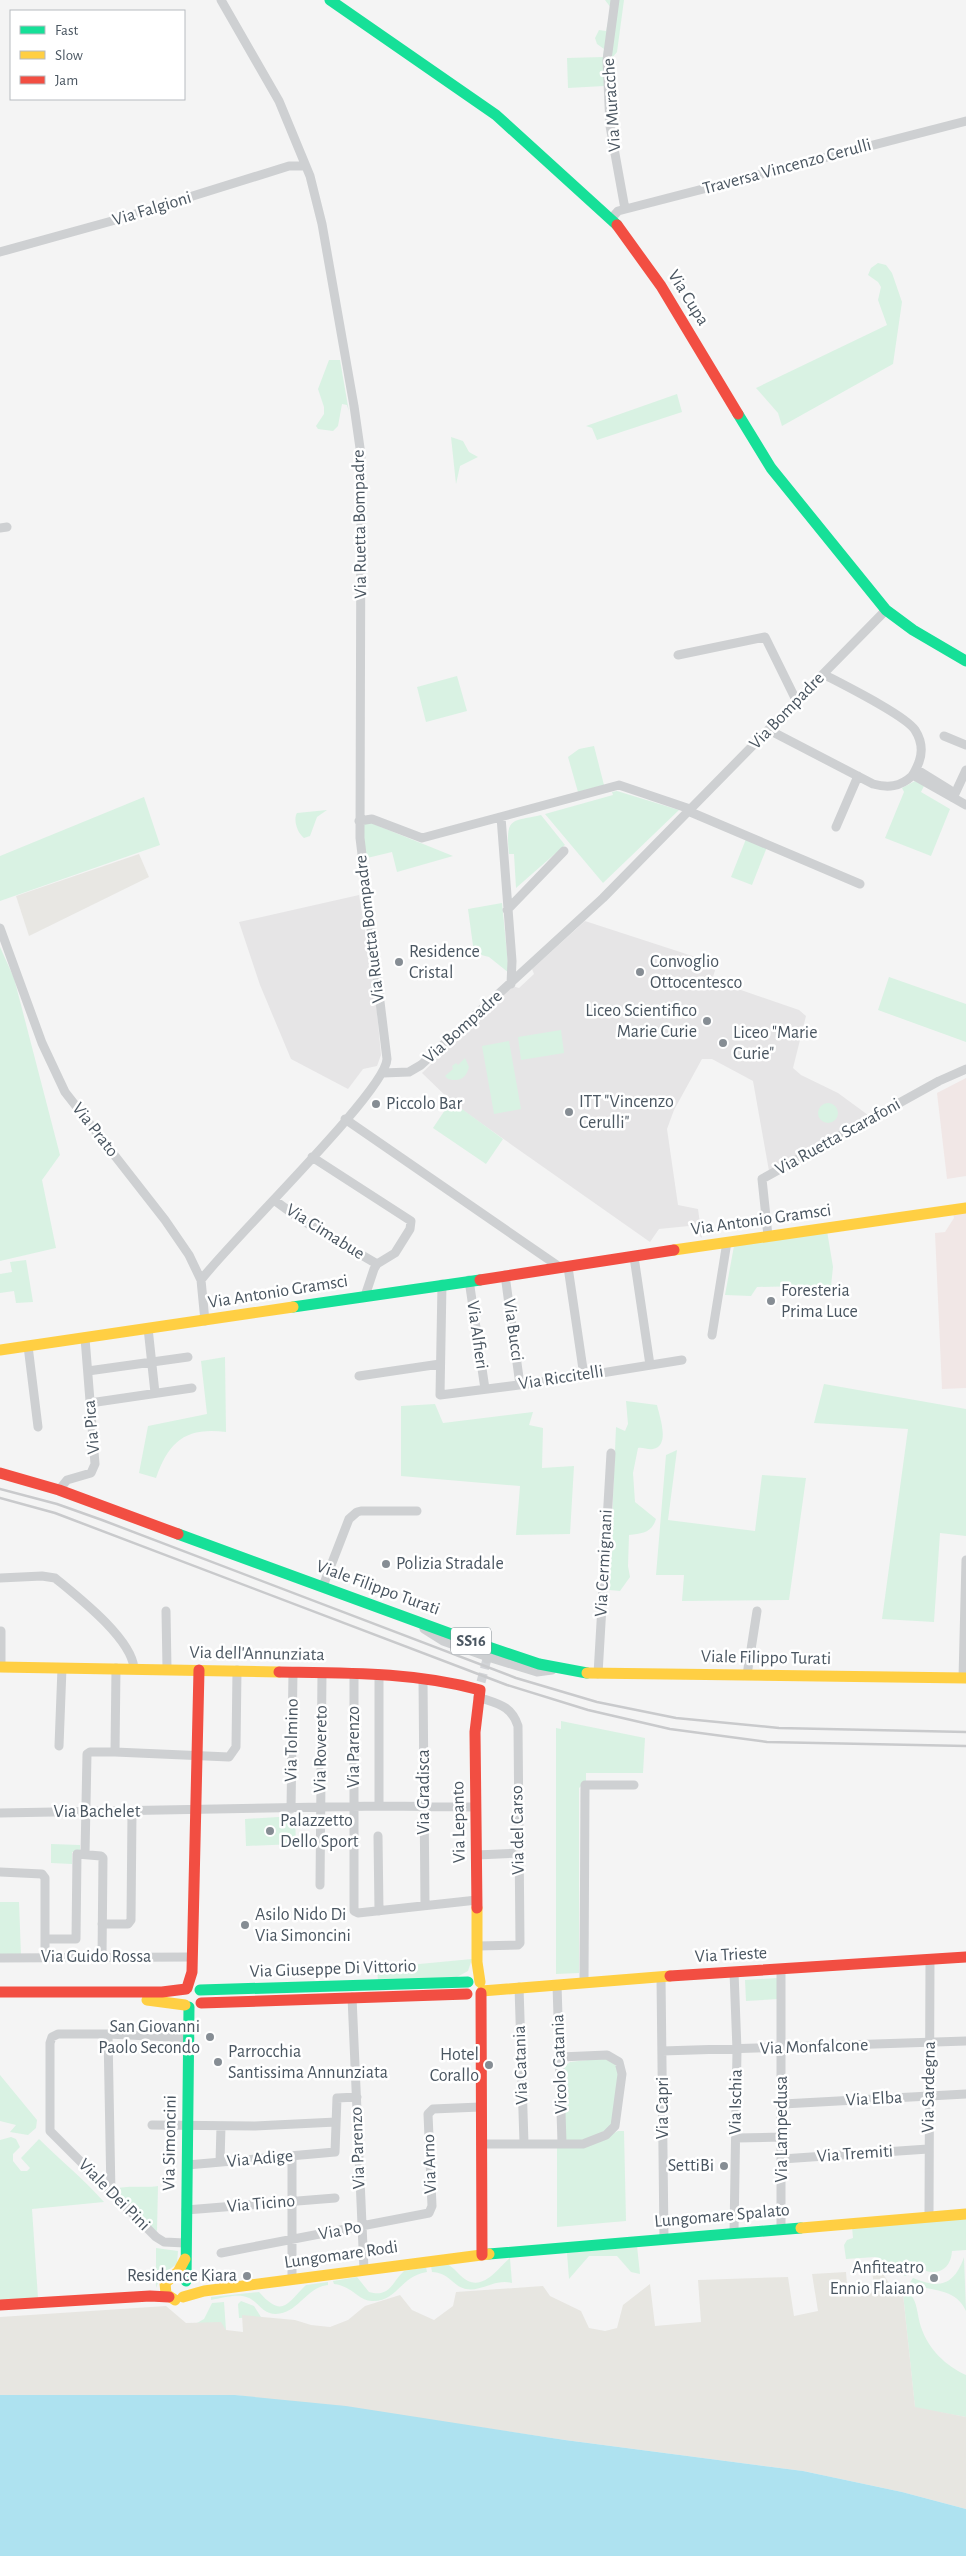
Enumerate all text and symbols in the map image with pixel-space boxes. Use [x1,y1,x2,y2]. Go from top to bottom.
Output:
legend [10,10,185,100]
text: Fast [55,23,79,38]
text: Slow [55,48,83,63]
street label: Via Muracche [600,57,624,153]
text: Jam [55,73,78,88]
street label: Traversa Vincenzo Cerulli [701,136,873,198]
street label: Via Falgioni [111,189,193,229]
street label: Via Cupa [664,267,712,329]
street label: Via Ruetta Bompadre [350,449,370,599]
street label: Via Bompadre [746,669,828,753]
street label: Via Ruetta Bompadre [352,854,388,1004]
place label: Residence Cristal [409,943,480,982]
place label: Convoglio Ottocentesco [650,953,742,992]
marker: Residence Cristal [393,956,405,968]
marker: Convoglio Ottocentesco [634,966,646,978]
street label: Via Bompadre [420,987,506,1067]
place label: Liceo Scientifico Marie Curie [585,1002,697,1041]
marker: Liceo Scientifico Marie Curie [701,1015,713,1027]
place label: Liceo "Marie Curie" [733,1024,818,1063]
marker: Liceo "Marie Curie" [717,1037,729,1049]
place label: ITT "Vincenzo Cerulli" [579,1093,674,1132]
place label: Piccolo Bar [386,1095,462,1113]
street label: Via Ruetta Scarafoni [772,1095,904,1179]
marker: Piccolo Bar [370,1098,382,1110]
street label: Via Prato [68,1100,122,1161]
marker: ITT "Vincenzo Cerulli" [563,1106,575,1118]
street label: Via Cimabue [283,1201,367,1263]
street label: Via Antonio Gramsci [690,1201,832,1239]
street label: Via Antonio Gramsci [207,1272,349,1312]
place label: Foresteria Prima Luce [781,1282,858,1321]
marker: Foresteria Prima Luce [765,1295,777,1307]
street label: Via Bucci [500,1298,526,1362]
street label: Via Alfieri [463,1300,491,1370]
street label: Via Riccitelli [517,1362,605,1394]
street label: Via Pica [81,1399,103,1455]
street label: Via Cermignani [592,1509,616,1617]
place label: Polizia Stradale [396,1555,504,1573]
street label: Viale Filippo Turati [314,1557,442,1619]
marker: Polizia Stradale [380,1558,392,1570]
road number: SS16 [451,1628,491,1654]
street label: Via dell'Annunziata [189,1644,325,1664]
street label: Viale Filippo Turati [701,1648,831,1668]
street label: Via Tolmino [282,1698,302,1782]
street label: Via Rovereto [311,1705,331,1793]
street label: Via Parenzo [345,1706,363,1788]
street label: Via Gradisca [415,1749,433,1835]
street label: Via Lepanto [449,1781,469,1863]
street label: Via del Carso [508,1785,528,1875]
street label: Via Bachelet [54,1803,141,1821]
place label: Palazzetto Dello Sport [280,1812,359,1851]
marker: Palazzetto Dello Sport [264,1825,276,1837]
place label: Asilo Nido Di Via Simoncini [255,1906,351,1945]
marker: Asilo Nido Di Via Simoncini [239,1919,251,1931]
street label: Via Trieste [694,1944,768,1966]
street label: Via Guido Rossa [41,1948,151,1966]
street label: Via Giuseppe Di Vittorio [249,1957,417,1981]
street label: Vicolo Catania [549,2014,571,2114]
place label: San Giovanni Paolo Secondo [98,2018,200,2057]
street label: Via Catania [511,2025,531,2105]
marker: San Giovanni Paolo Secondo [204,2031,216,2043]
street label: Via Monfalcone [759,2036,869,2058]
street label: Via Sardegna [919,2041,939,2133]
place label: Parrocchia Santissima Annunziata [228,2043,388,2082]
place label: Hotel Corallo [430,2046,479,2085]
marker: Parrocchia Santissima Annunziata [212,2056,224,2068]
marker: Hotel Corallo [483,2059,495,2071]
street label: Via Ischia [726,2069,746,2135]
street label: Via Lampedusa [773,2076,791,2182]
street label: Via Capri [654,2077,672,2139]
street label: Via Elba [845,2089,903,2109]
street label: Via Simoncini [160,2095,180,2191]
street label: Via Parenzo [348,2106,368,2189]
street label: Via Arno [420,2134,440,2194]
street label: Via Tremiti [816,2142,894,2166]
street label: Via Adige [226,2147,294,2171]
street label: Viale Dei Pini [75,2156,153,2234]
place label: SettiBi [668,2157,714,2175]
marker: SettiBi [718,2160,730,2172]
street label: Via Ticino [226,2192,296,2216]
street label: Lungomare Spalato [654,2201,791,2231]
street label: Via Po [317,2218,363,2244]
street label: Lungomare Rodi [283,2238,399,2272]
place label: Anfiteatro Ennio Flaiano [830,2259,924,2298]
place label: Residence Kiara [127,2267,237,2285]
marker: Residence Kiara [241,2270,253,2282]
marker: Anfiteatro Ennio Flaiano [928,2272,940,2284]

